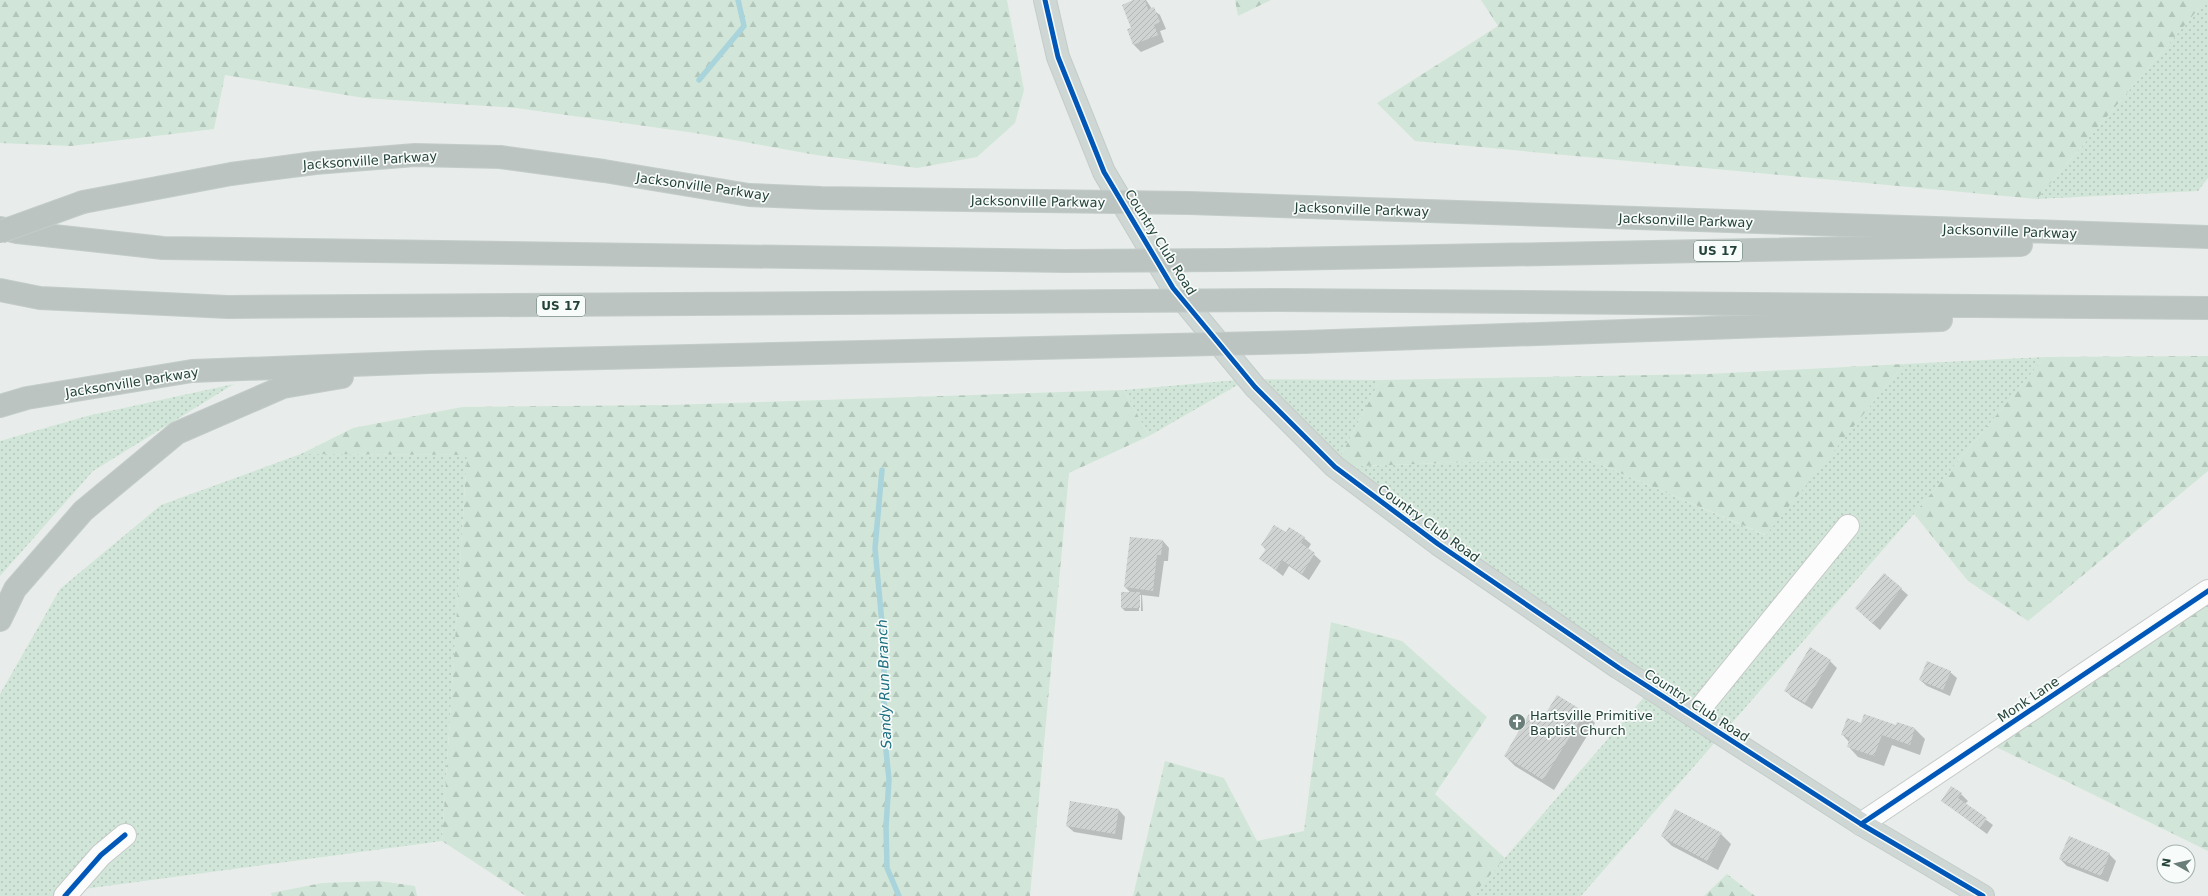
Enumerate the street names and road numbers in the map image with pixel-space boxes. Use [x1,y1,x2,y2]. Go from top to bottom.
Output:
street label: Jacksonville Parkway [301,148,438,173]
street label: Jacksonville Parkway [634,170,771,203]
street label: Country Club Road [1122,187,1199,298]
street label: Jacksonville Parkway [970,193,1106,210]
street label: Jacksonville Parkway [1294,200,1430,219]
street label: Jacksonville Parkway [1618,211,1754,230]
street label: Jacksonville Parkway [1942,222,2078,241]
road number: US 17 [1694,241,1742,261]
road number: US 17 [537,296,585,316]
street label: Jacksonville Parkway [63,365,200,401]
street label: Country Club Road [1375,482,1482,565]
street label: Country Club Road [1642,666,1752,745]
street label: Monk Lane [1995,673,2062,725]

